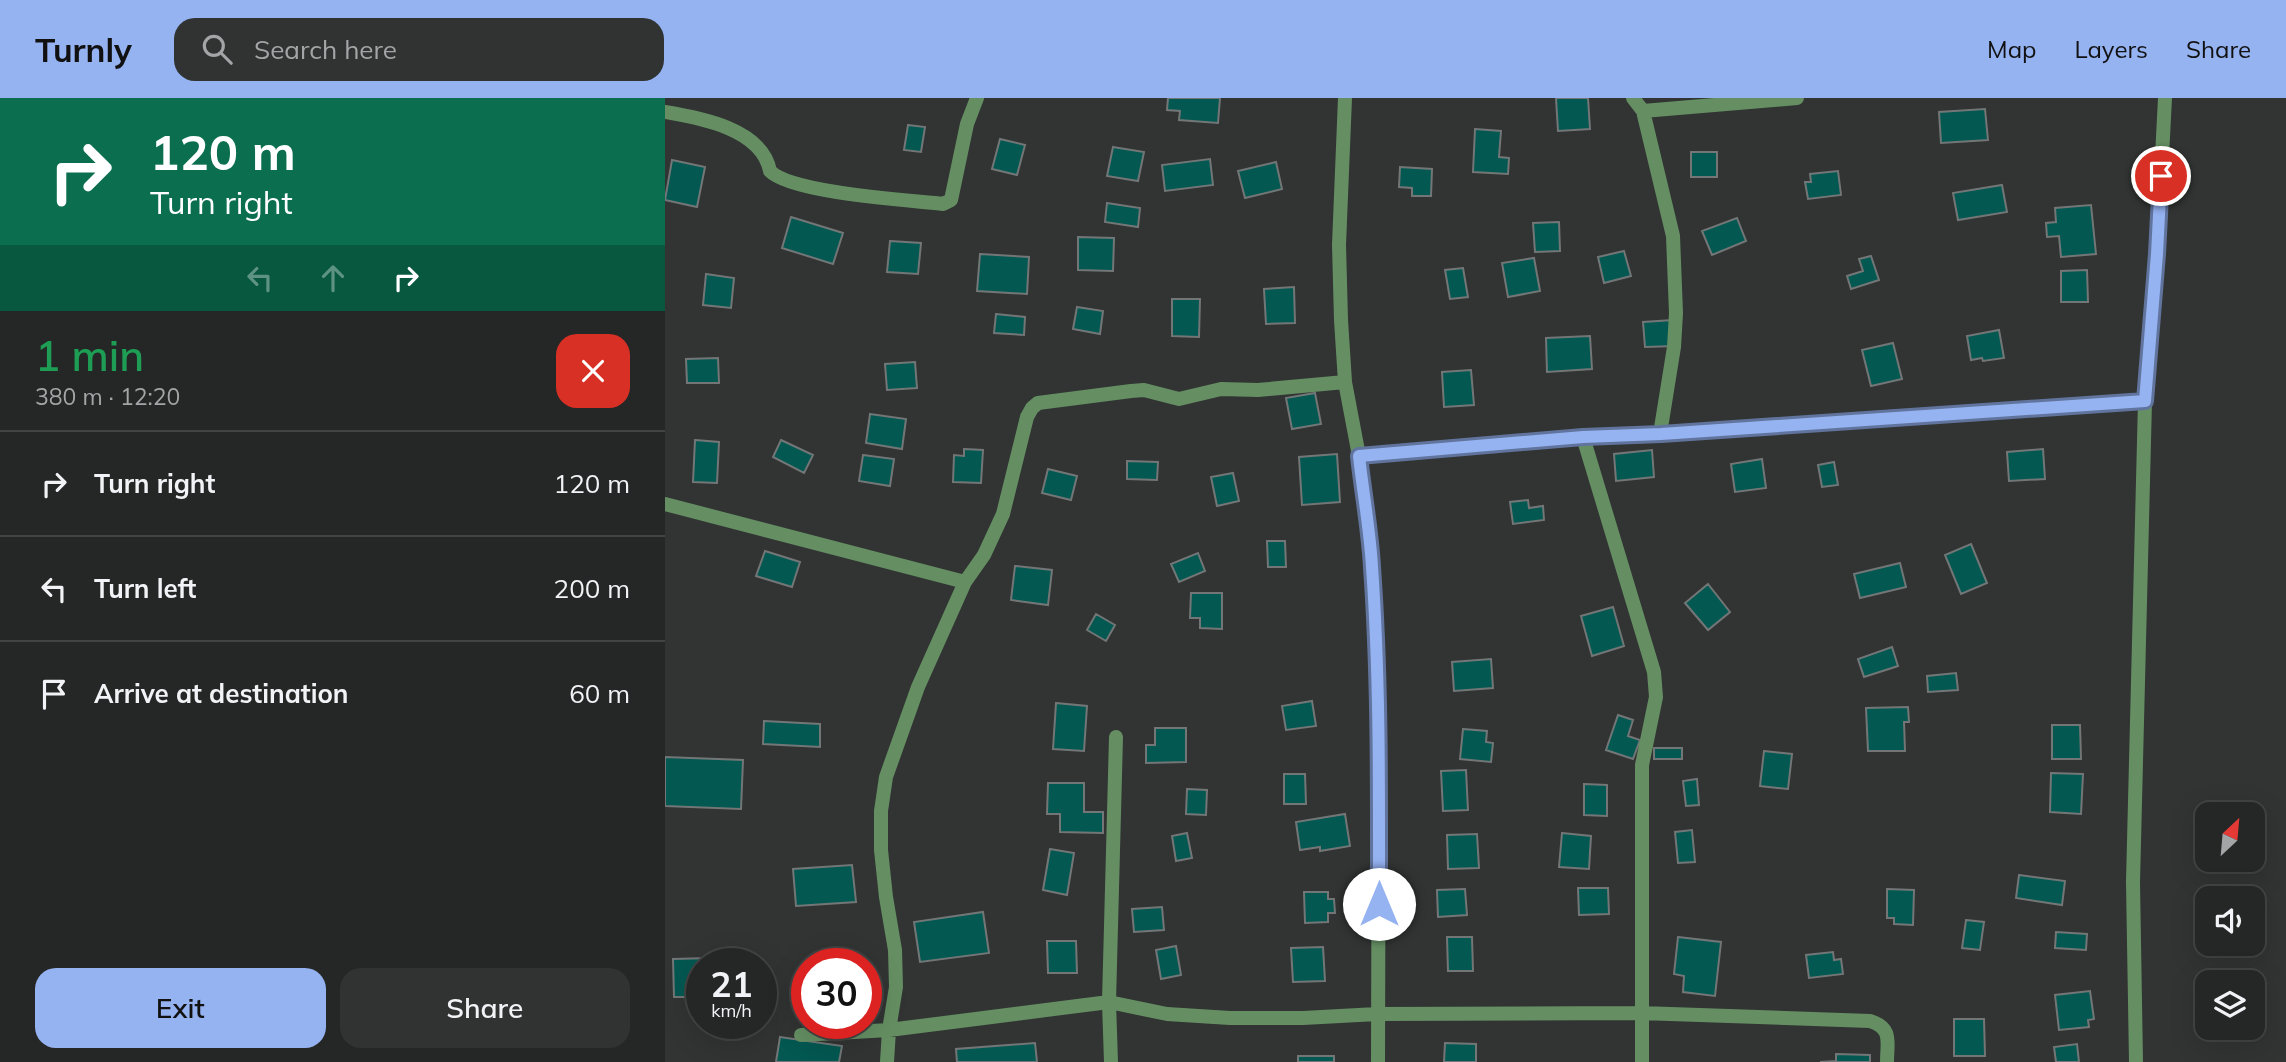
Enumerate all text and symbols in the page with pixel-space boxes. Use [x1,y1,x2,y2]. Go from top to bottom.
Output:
search box [174,18,664,81]
text: Turnly [35,29,132,70]
icon: search [198,30,236,68]
text: Search here [254,33,397,66]
text: Map [1987,34,2036,64]
text: Layers [2074,34,2148,64]
text: Share [2186,34,2251,64]
text: 120 m [150,121,296,182]
icon: right [35,126,126,217]
pin [2131,146,2191,206]
icon: arrive [2142,157,2180,195]
text: Turn right [150,182,293,222]
icon: left [241,259,279,297]
icon: ahead [314,259,352,297]
icon: right [387,259,425,297]
text: 1 min [35,329,144,382]
button: close [556,334,630,408]
text: 380 m · 12:20 [35,382,180,411]
icon: right [35,465,73,503]
text: Turn right [94,467,215,500]
text: 120 m [554,467,630,500]
icon: left [35,570,73,608]
text: Turn left [94,572,196,605]
text: 200 m [554,572,630,605]
icon: arrive [35,675,73,713]
text: Arrive at destination [94,677,349,710]
text: 60 m [569,677,630,710]
north arrow [2195,802,2265,872]
map controls [2195,802,2265,1040]
position arrow [1342,867,1416,941]
button: sound [2195,886,2265,956]
speed limit sign: 30 [791,948,882,1039]
text: 21 [710,962,753,1006]
button: Exit [35,968,326,1048]
button: Share [340,968,630,1048]
button: layers [2195,970,2265,1040]
text: km/h [711,999,752,1022]

